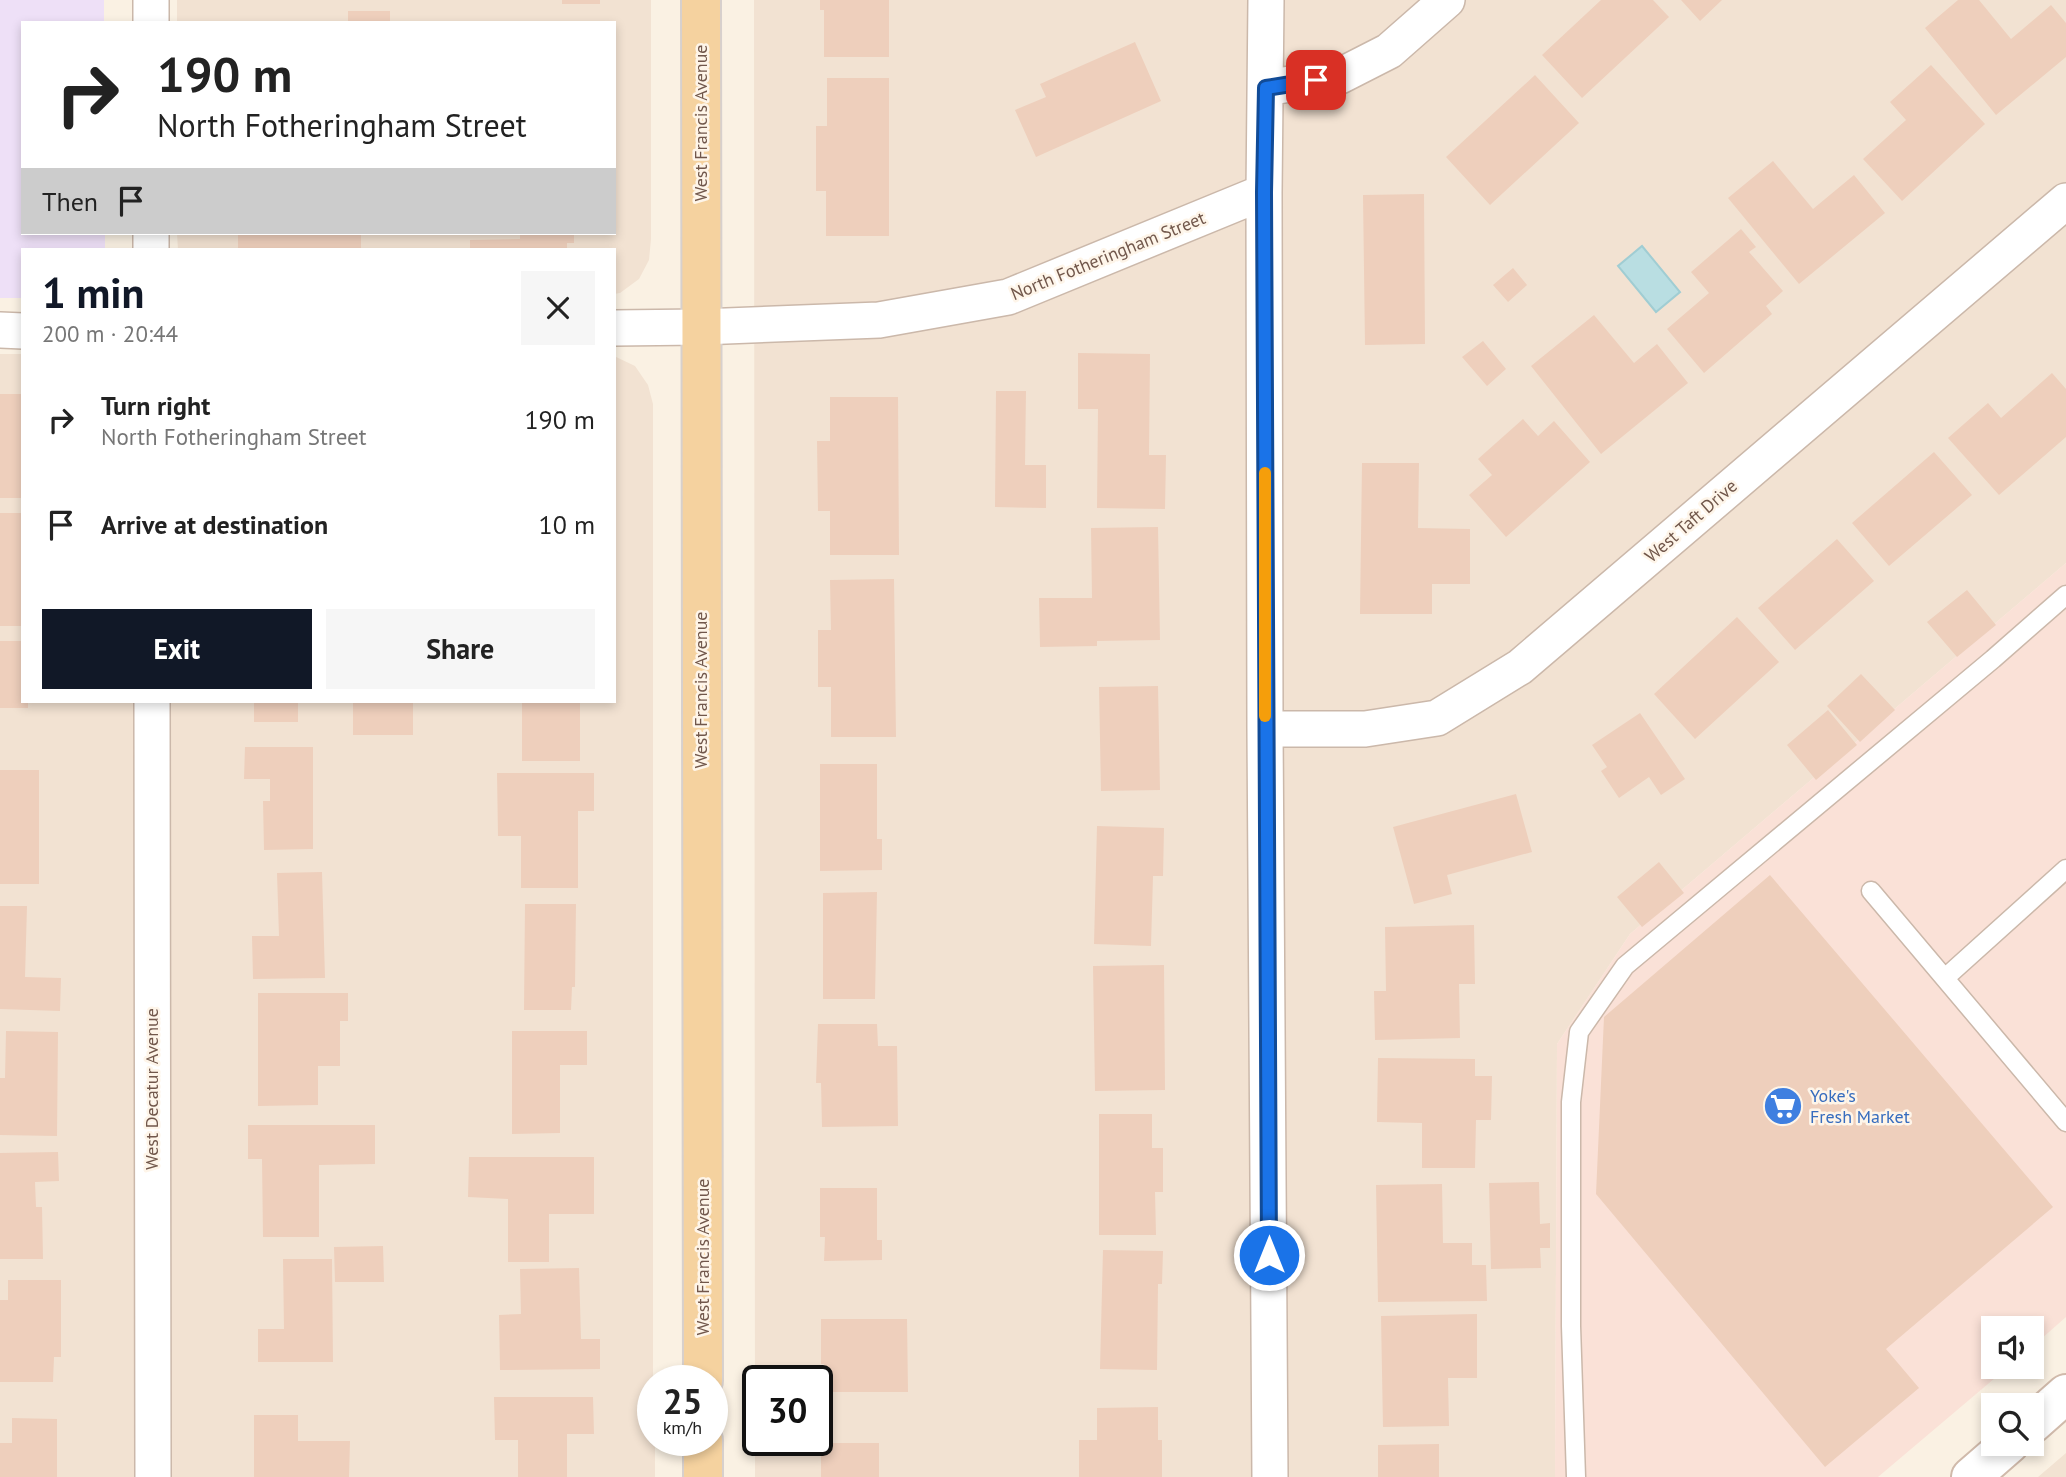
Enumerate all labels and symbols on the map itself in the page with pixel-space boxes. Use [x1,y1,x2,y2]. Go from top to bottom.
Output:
street label: West Francis Avenue [689,45,712,201]
pin [1286,50,1346,110]
street label: North Fotheringham Street [1007,206,1208,305]
street label: West Taft Drive [1640,474,1742,567]
street label: West Francis Avenue [689,612,712,768]
street label: West Decatur Avenue [140,1008,163,1170]
place label: Yoke's Fresh Market [1810,1084,1910,1128]
supermarket icon: Yoke's Fresh Market [1762,1085,1804,1127]
street label: West Francis Avenue [691,1179,714,1335]
position arrow [1232,1218,1306,1292]
speed limit sign: 30 [742,1365,833,1456]

